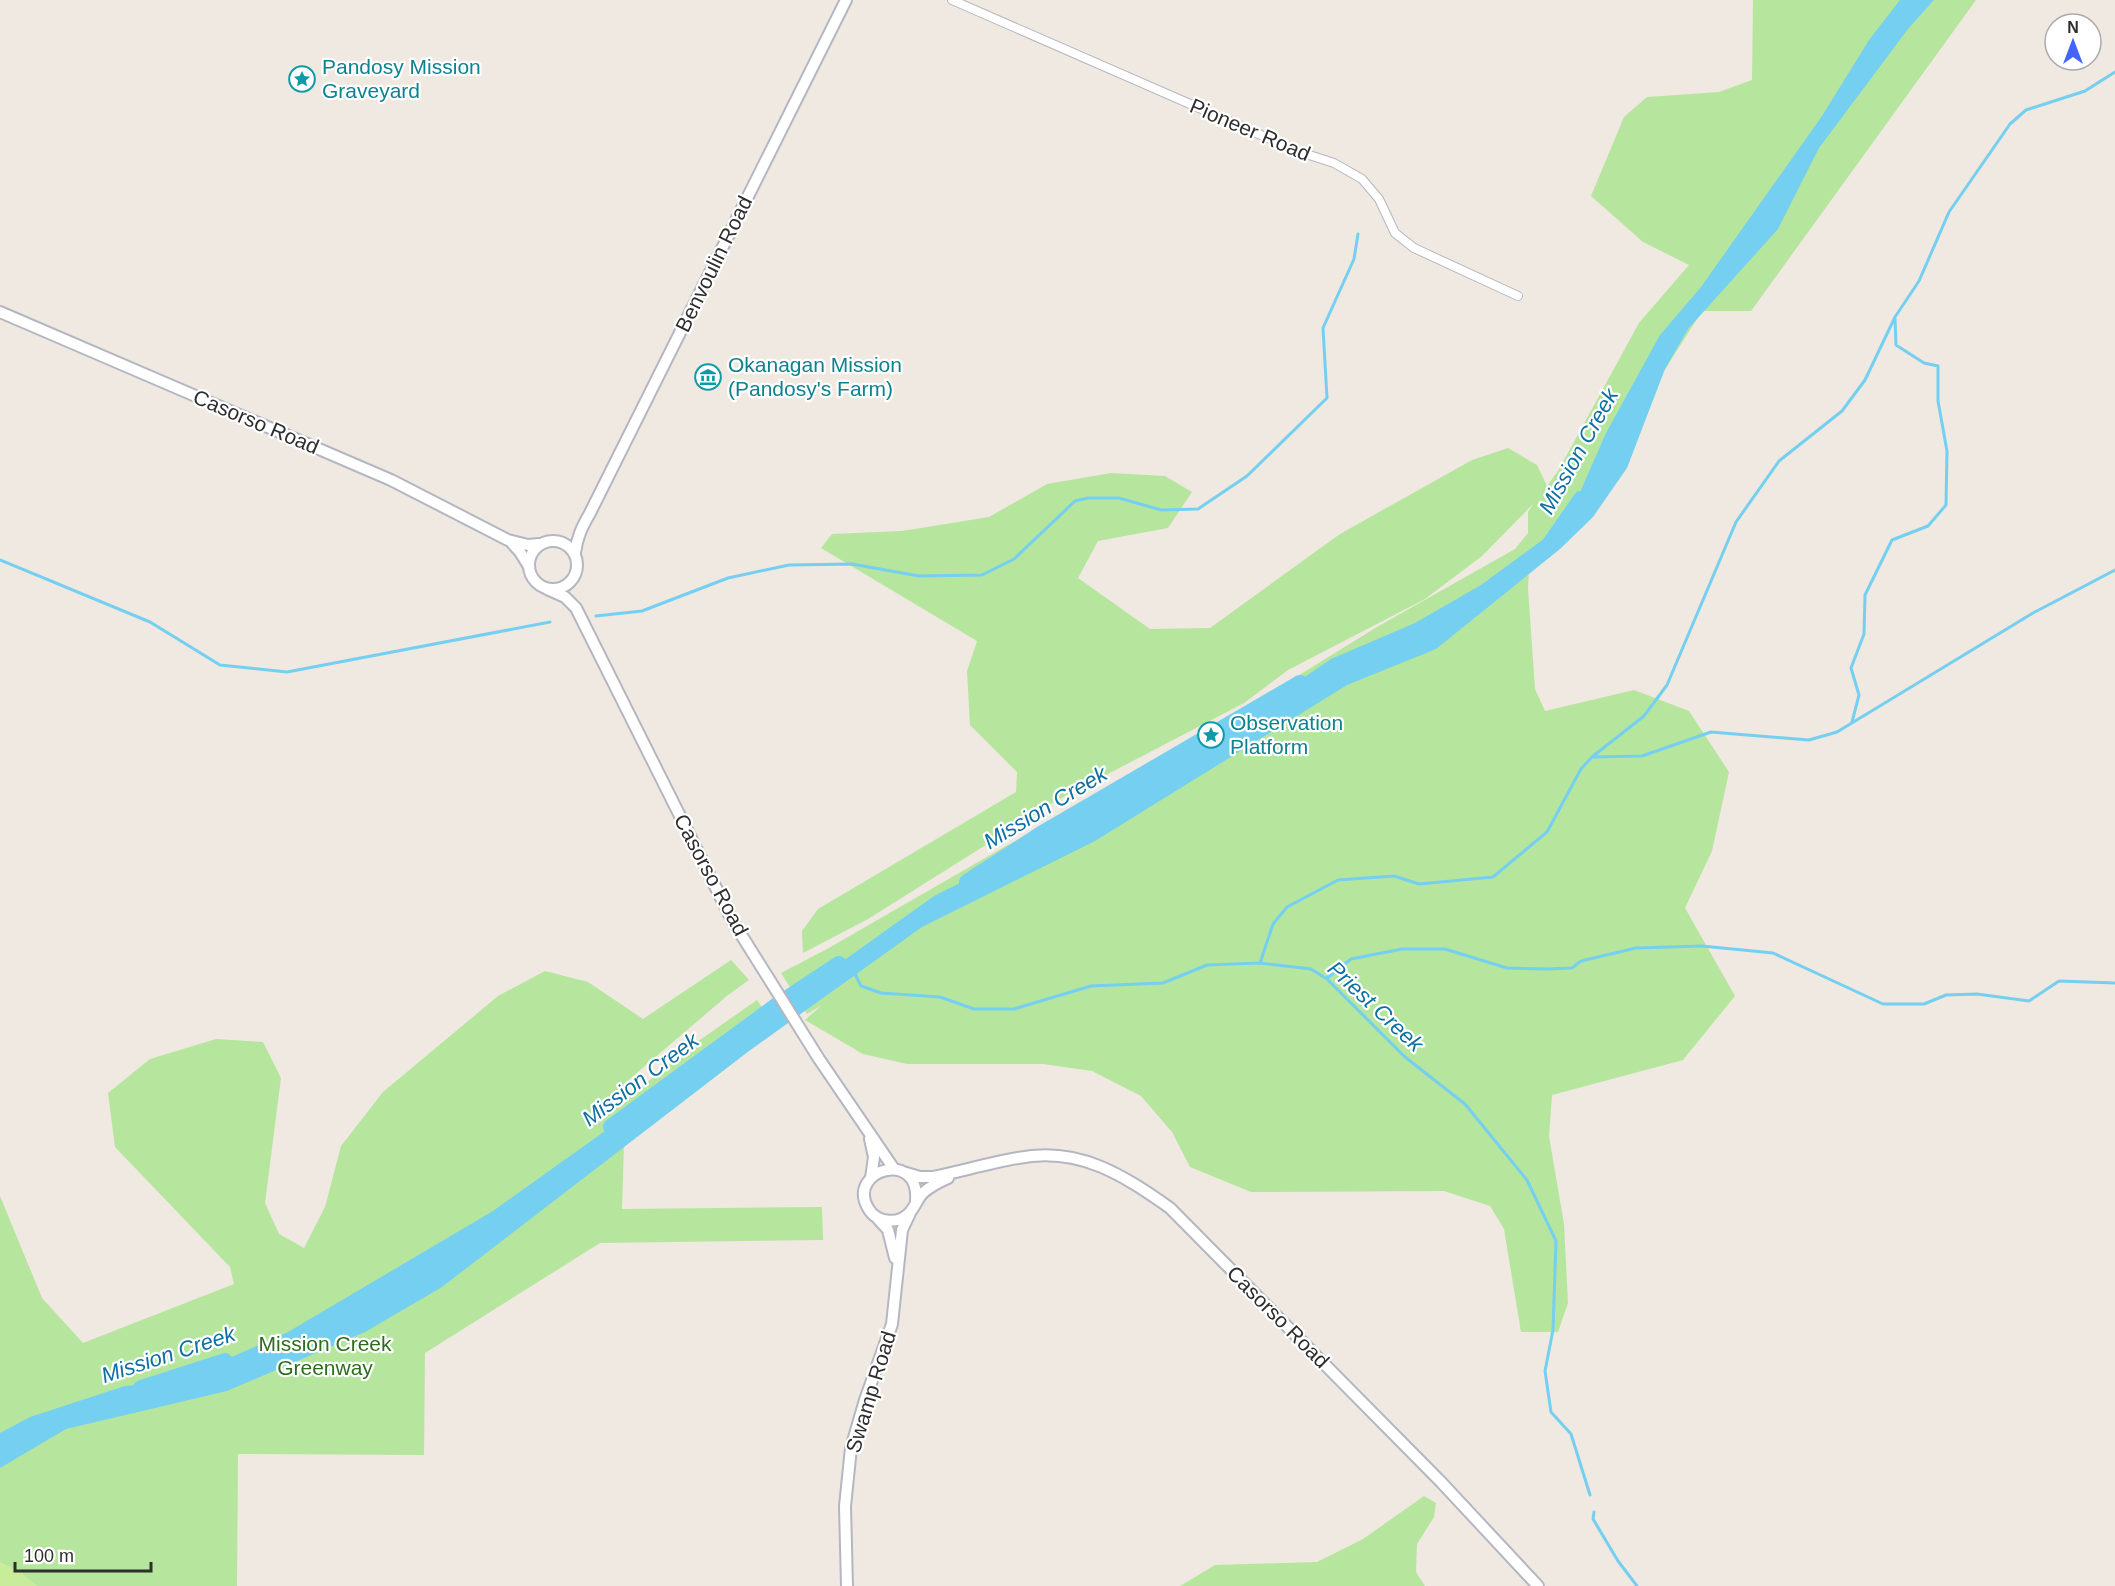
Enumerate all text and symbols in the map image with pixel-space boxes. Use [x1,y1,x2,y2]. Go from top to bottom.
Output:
north arrow [2043,12,2103,72]
text: N [2067,19,2079,36]
place label: Pandosy Mission Graveyard [322,55,481,102]
place icon: Pandosy Mission Graveyard [287,64,317,94]
street label: Pioneer Road [1187,94,1314,165]
street label: Benvoulin Road [671,192,756,335]
place label: Okanagan Mission (Pandosy's Farm) [728,353,902,400]
museum icon: Okanagan Mission (Pandosy's Farm) [693,362,723,392]
water label: Mission Creek [1534,383,1624,518]
street label: Casorso Road [190,385,322,458]
place label: Observation Platform [1230,711,1343,758]
place icon: Observation Platform [1196,720,1226,750]
water label: Mission Creek [979,760,1112,854]
street label: Casorso Road [670,810,753,939]
water label: Priest Creek [1323,956,1429,1057]
water label: Mission Creek [577,1027,704,1131]
street label: Casorso Road [1223,1261,1334,1372]
water label: Mission Creek [98,1321,239,1388]
street label: Swamp Road [841,1328,900,1455]
park label: Mission Creek Greenway [258,1332,392,1379]
scale bar [15,1535,152,1573]
text: 100 m [24,1546,74,1566]

